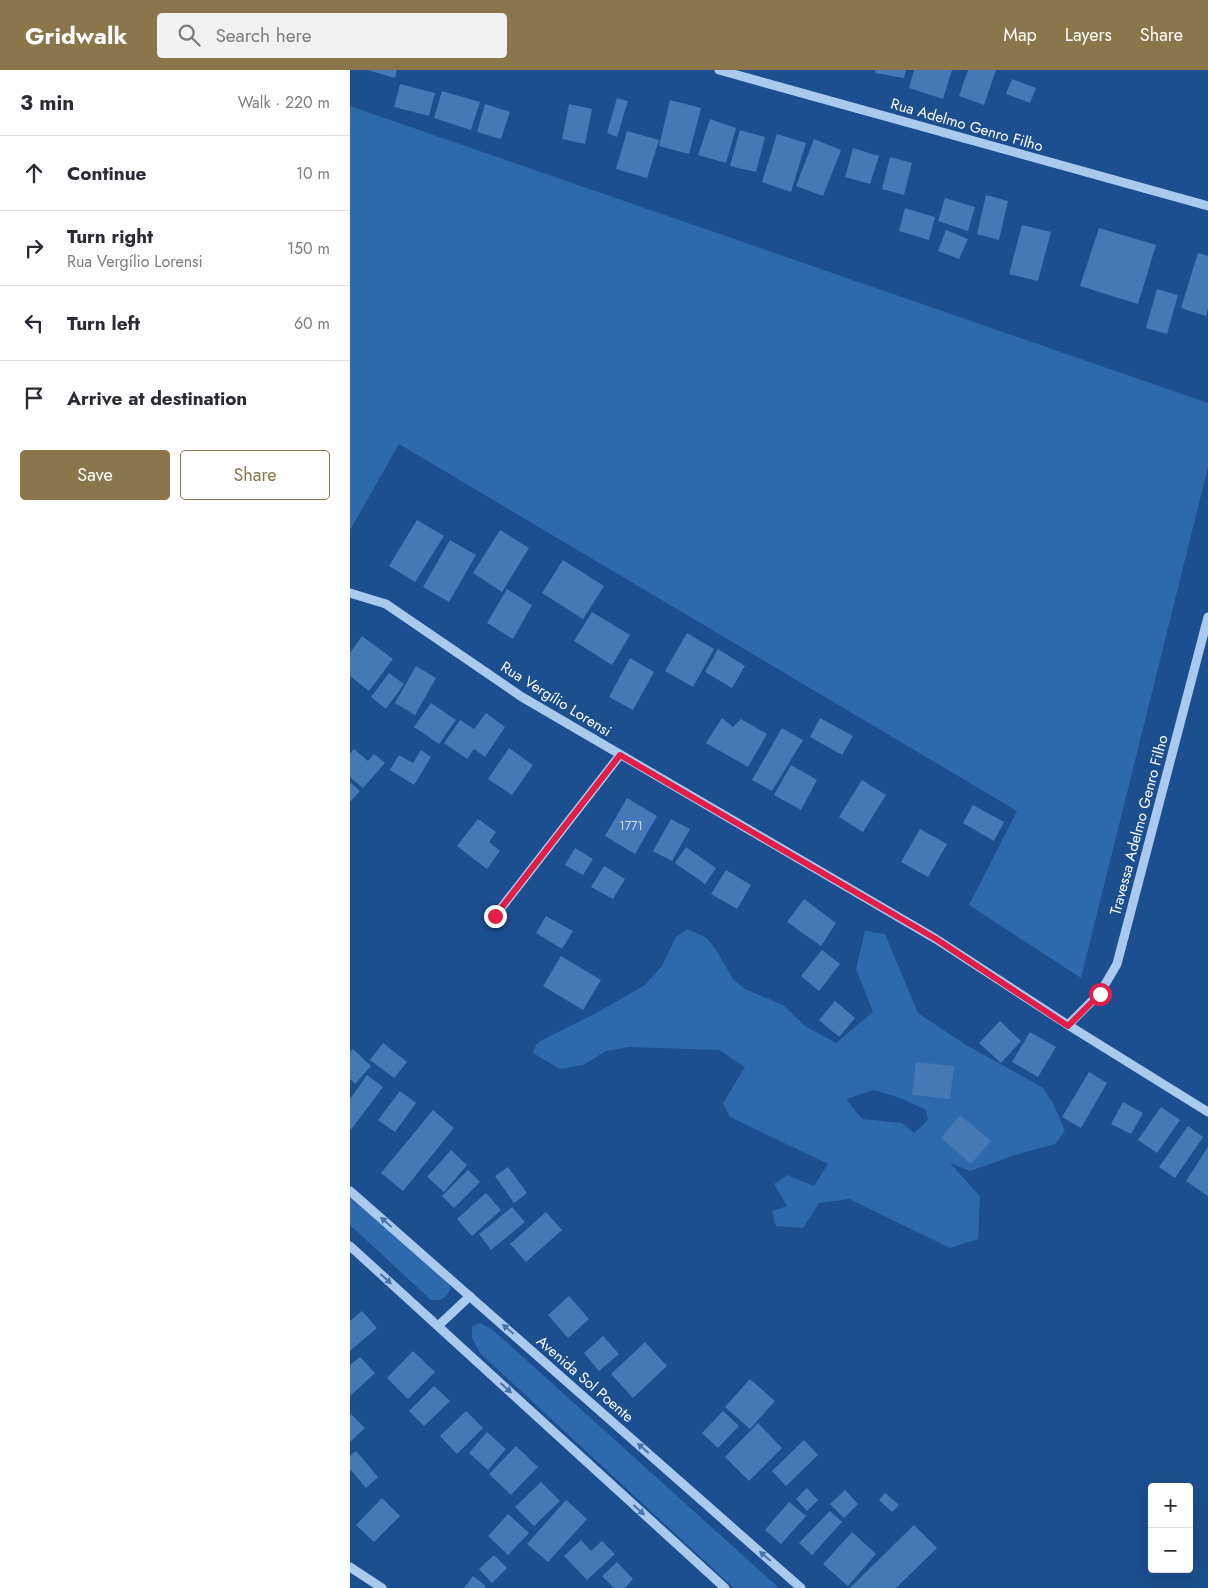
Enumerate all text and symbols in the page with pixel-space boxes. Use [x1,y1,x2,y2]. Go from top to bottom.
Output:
search box [157,13,507,58]
text: Gridwalk [25,18,127,53]
icon: search [175,21,203,49]
text: Search here [215,22,311,49]
text: Map [1003,22,1037,48]
text: Layers [1065,22,1112,48]
text: Share [1140,22,1183,48]
text: 3 min [20,88,74,118]
text: Walk · 220 m [238,91,330,114]
street label: Rua Adelmo Genro Filho [888,93,1046,157]
icon: ahead [20,159,48,187]
text: Continue [67,160,146,187]
text: 10 m [296,162,330,185]
text: Turn right [67,223,153,250]
icon: right [20,234,48,262]
text: 150 m [287,237,330,260]
text: Rua Vergílio Lorensi [67,250,203,273]
icon: left [20,309,48,337]
text: Turn left [67,310,140,337]
text: 60 m [294,312,330,335]
icon: arrive [20,384,48,412]
text: Arrive at destination [67,385,247,412]
button: Save [20,450,170,500]
button: Share [180,450,330,500]
street label: Rua Vergílio Lorensi [496,656,616,742]
street label: Travessa Adelmo Genro Filho [1104,732,1174,918]
house number: 1771 [619,817,643,835]
route end [484,905,507,928]
route start [1089,983,1112,1006]
one-way arrow [380,1216,392,1228]
one-way arrow [380,1273,392,1285]
one-way arrow [501,1324,514,1335]
street label: Avenida Sol Poente [532,1330,639,1428]
one-way arrow [500,1383,513,1394]
one-way arrow [636,1443,649,1454]
map controls [1148,1483,1193,1573]
button: + [1148,1483,1193,1528]
one-way arrow [633,1504,645,1516]
button: − [1148,1528,1193,1573]
one-way arrow [759,1550,771,1562]

